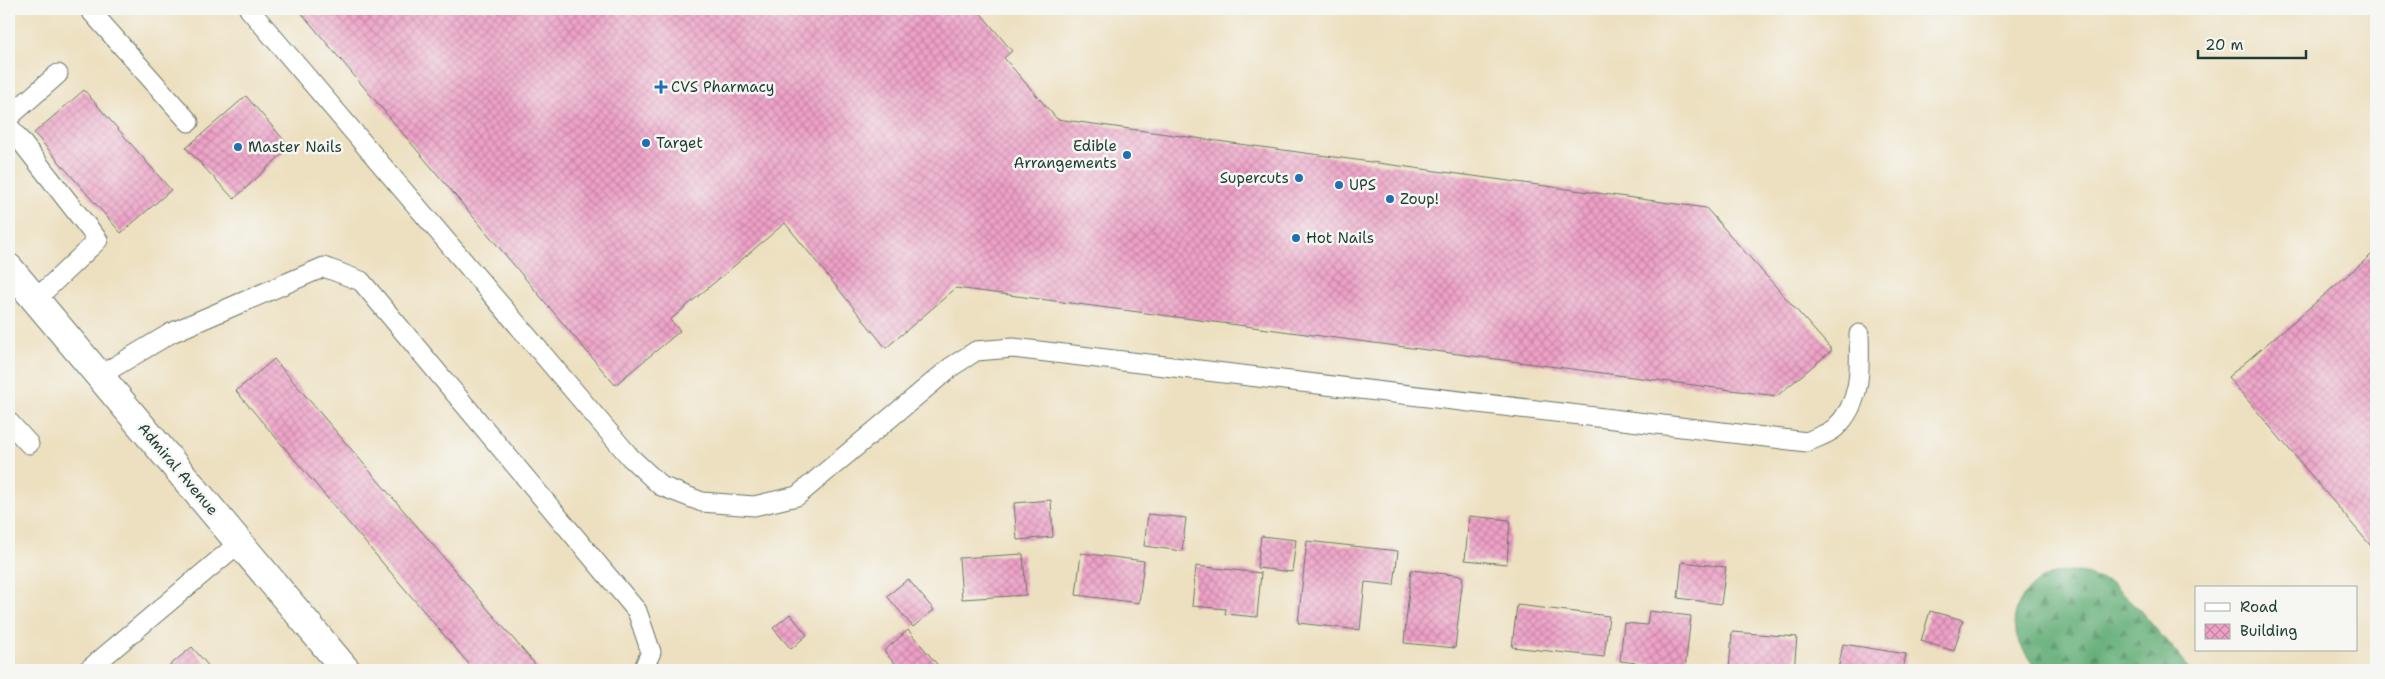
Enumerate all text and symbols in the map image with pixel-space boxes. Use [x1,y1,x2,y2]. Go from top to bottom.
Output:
scale bar [2198,28,2305,60]
text: 20 m [2205,35,2244,55]
place label: CVS Pharmacy [671,77,774,97]
marker: CVS Pharmacy [655,81,667,93]
place label: Target [656,133,703,153]
place label: Edible Arrangements [1014,136,1117,173]
place label: Master Nails [248,137,342,157]
marker: Target [640,137,652,149]
marker: Master Nails [232,141,244,153]
marker: Edible Arrangements [1121,149,1133,161]
place label: Supercuts [1220,168,1289,188]
marker: Supercuts [1293,172,1305,184]
place label: UPS [1349,175,1376,195]
marker: UPS [1333,179,1345,191]
place label: Zoup! [1400,189,1439,209]
marker: Zoup! [1384,193,1396,205]
place label: Hot Nails [1306,228,1374,248]
marker: Hot Nails [1290,232,1302,244]
street label: Admiral Avenue [133,418,223,520]
legend [2195,586,2358,652]
text: Road [2240,597,2278,617]
text: Building [2240,621,2297,641]

